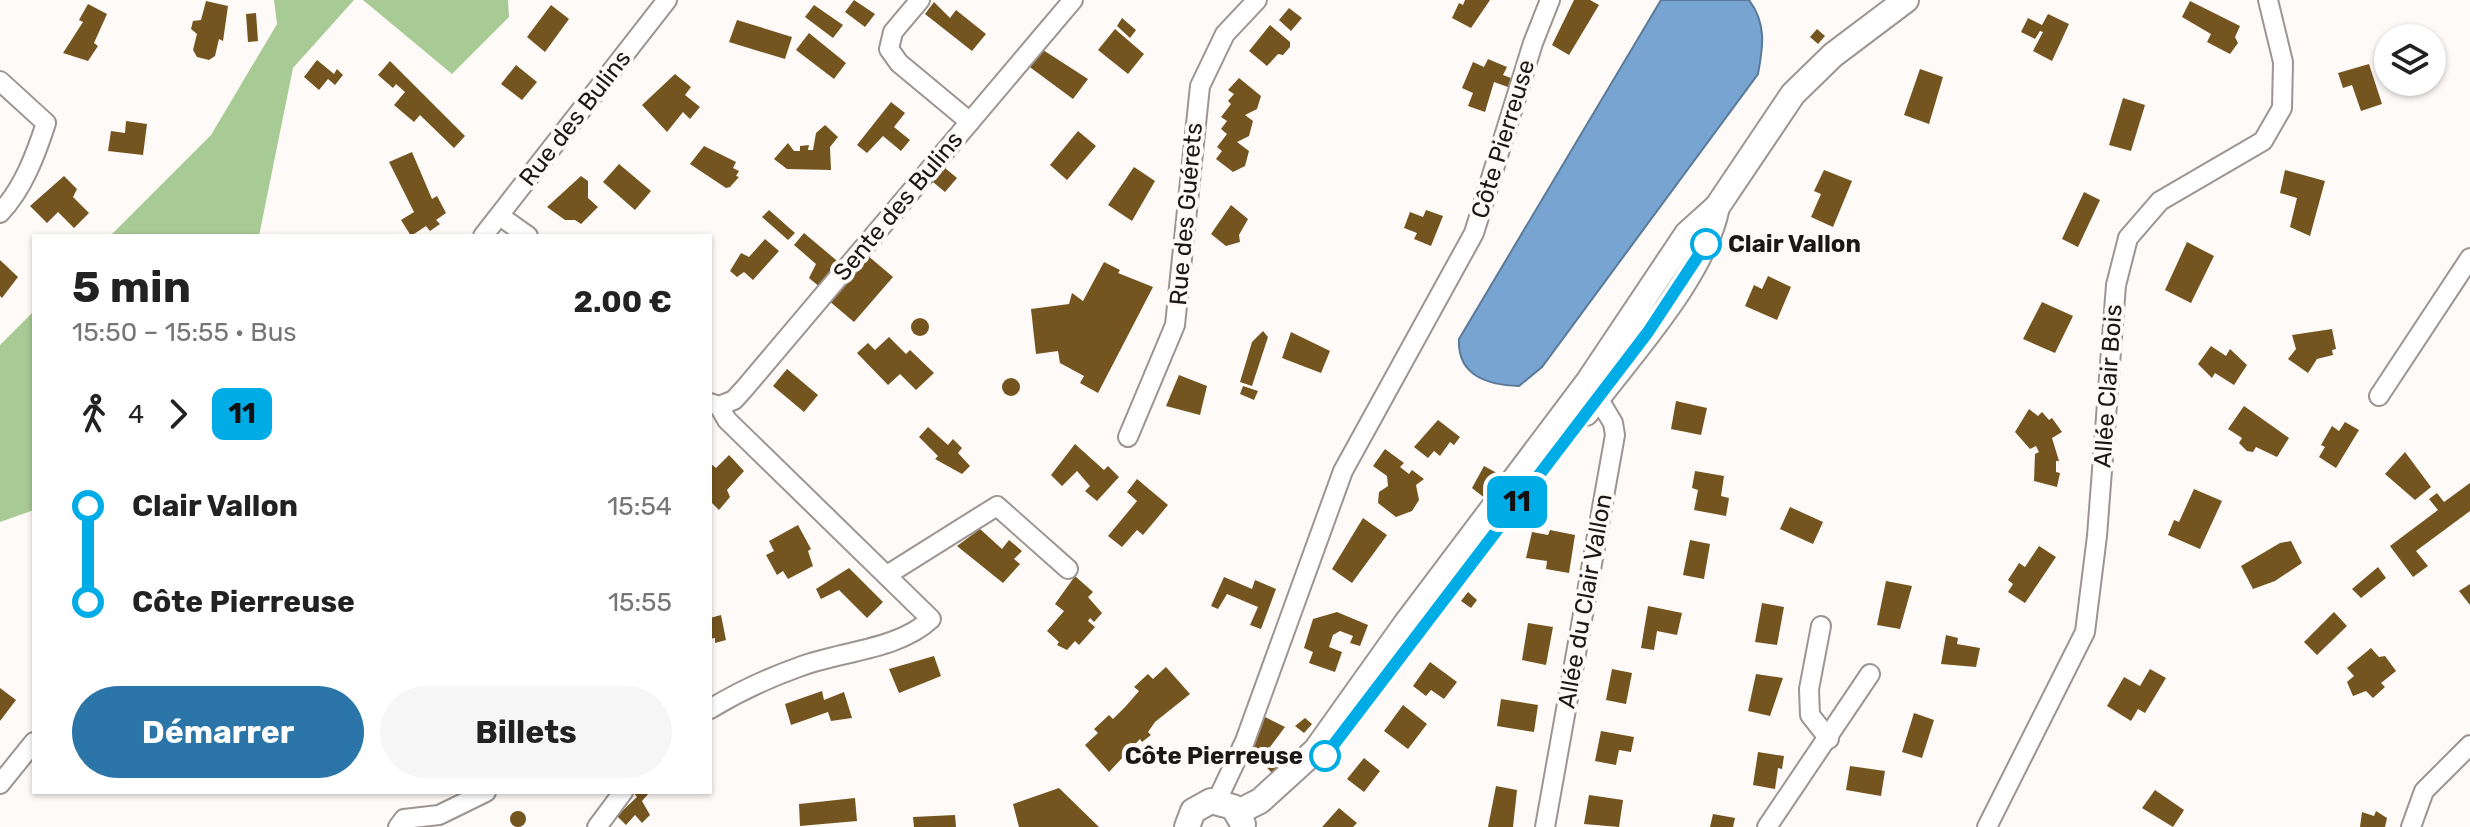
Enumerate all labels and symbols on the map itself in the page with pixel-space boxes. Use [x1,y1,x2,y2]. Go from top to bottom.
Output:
street label: Rue des Bulins [513,45,637,191]
street label: Côte Pierreuse [1466,56,1540,222]
street label: Rue des Guérets [1164,121,1208,307]
street label: Sente des Bulins [827,126,969,286]
marker: Clair Vallon [1691,229,1721,259]
place label: Clair Vallon [1728,230,1861,258]
street label: Allée Clair Bois [2088,303,2128,469]
line badge: 11 [1481,476,1553,528]
street label: Allée du Clair Vallon [1552,492,1618,710]
marker: Côte Pierreuse [1310,741,1340,771]
place label: Côte Pierreuse [1125,742,1303,770]

